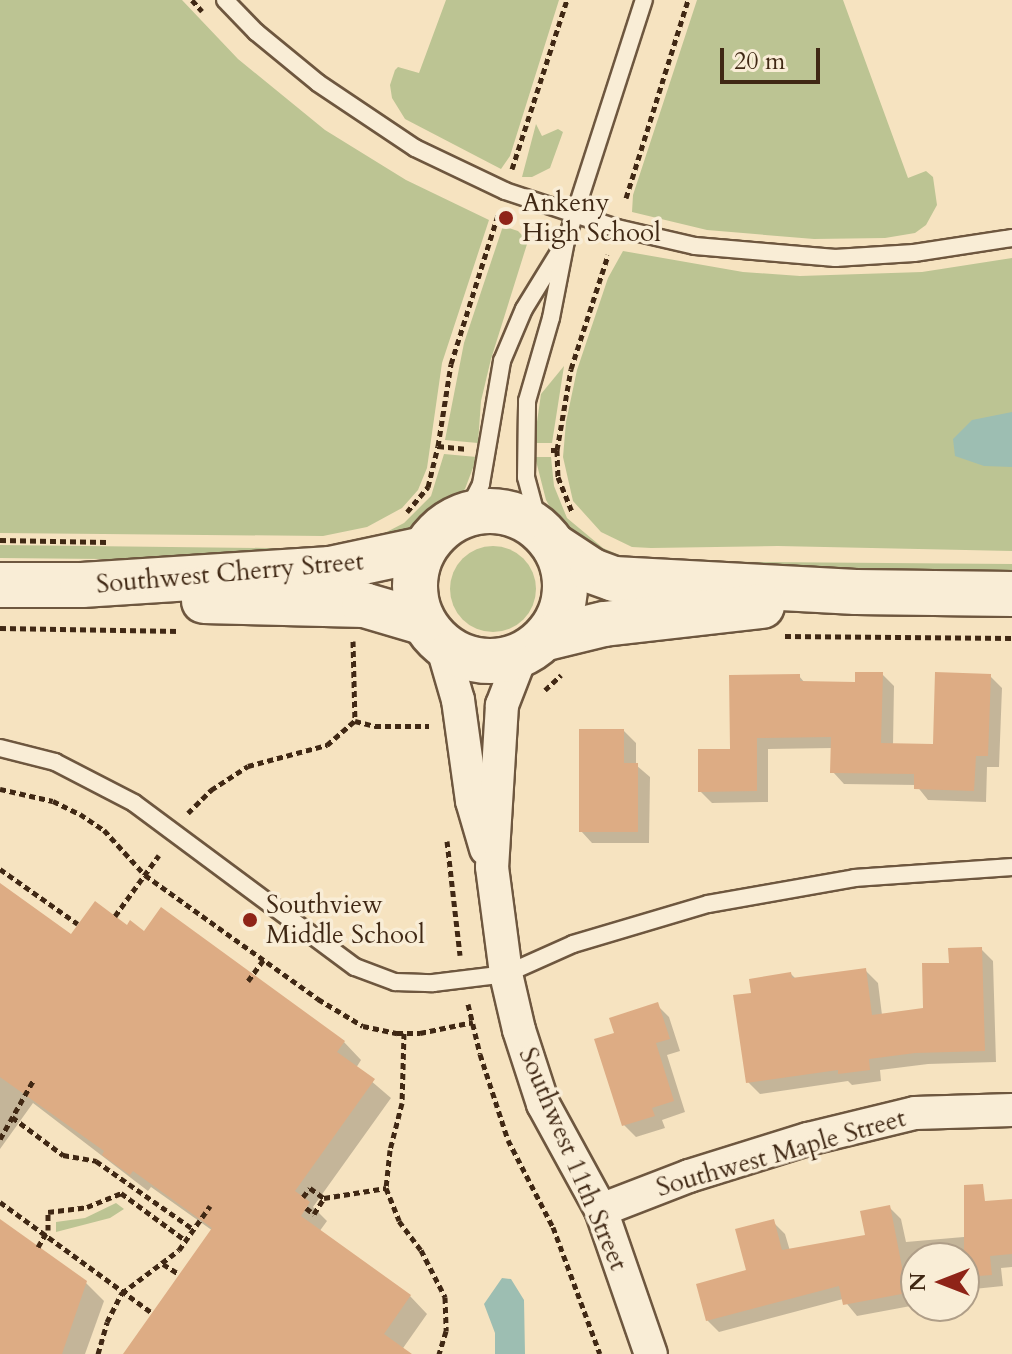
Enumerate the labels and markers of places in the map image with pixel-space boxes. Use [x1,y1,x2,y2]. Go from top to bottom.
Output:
place label: Ankeny High School [522,187,661,248]
marker: Ankeny High School [497,209,515,227]
place label: Southview Middle School [266,889,425,950]
marker: Southview Middle School [241,911,259,929]

